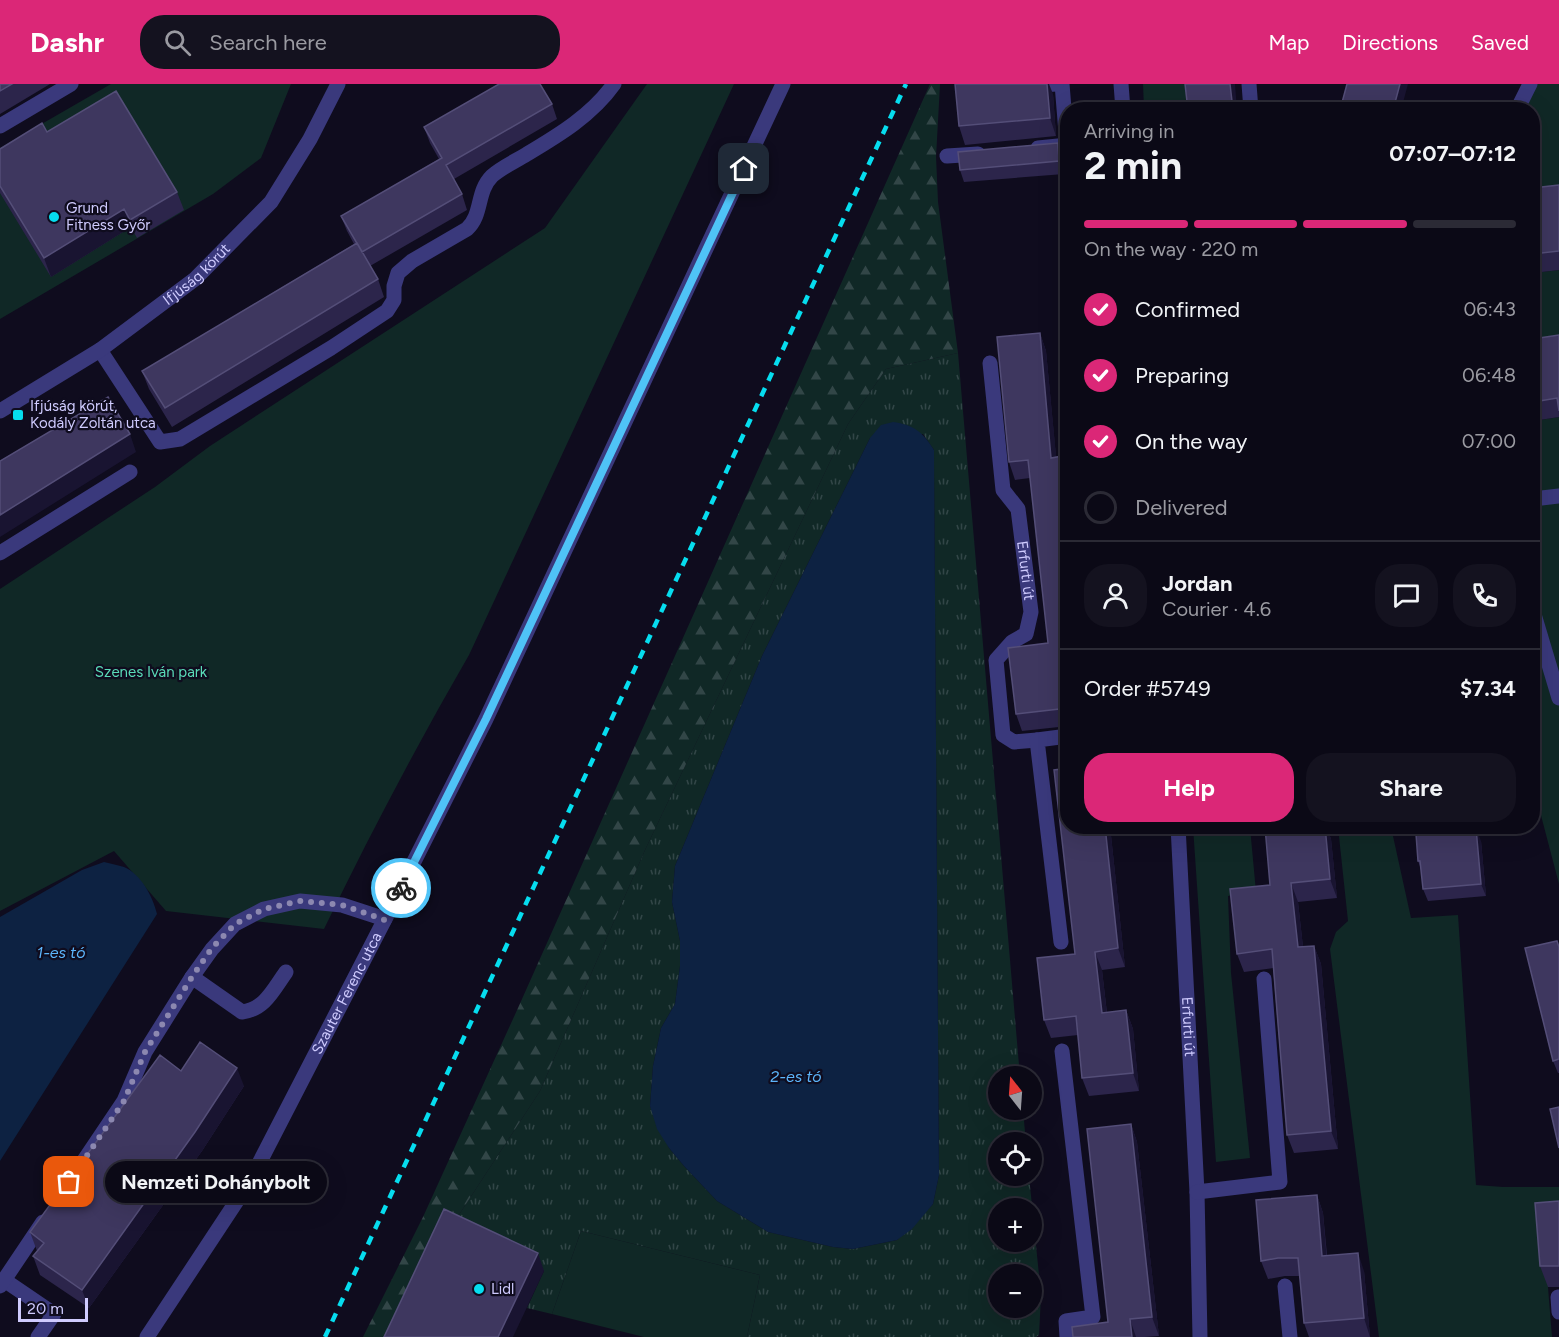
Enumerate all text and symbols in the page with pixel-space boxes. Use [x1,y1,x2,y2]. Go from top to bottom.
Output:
search box [140,15,560,69]
text: Dashr [30,25,104,59]
icon: search [161,26,194,59]
text: Search here [209,29,327,56]
text: Map [1268,30,1309,55]
text: Directions [1342,30,1438,55]
text: Saved [1471,30,1529,55]
text: Arriving in [1084,119,1174,143]
text: 07:07–07:12 [1389,140,1516,167]
text: 2 min [1084,142,1182,189]
pin [718,143,769,194]
icon: home [727,152,760,185]
place label: Grund Fitness Győr [66,199,150,234]
marker: Grund Fitness Győr [47,210,61,224]
text: On the way · 220 m [1084,237,1258,261]
street label: Ifjúság körút [159,239,234,309]
icon: check [1084,293,1117,326]
text: Confirmed [1135,296,1240,323]
text: 06:43 [1464,297,1516,321]
icon: check [1084,359,1117,392]
text: Preparing [1135,362,1229,389]
text: 06:48 [1462,363,1516,387]
place label: Ifjúság körút, Kodály Zoltán utca [30,397,156,432]
marker: Ifjúság körút, Kodály Zoltán utca [11,408,25,422]
icon: check [1084,425,1117,458]
text: On the way [1135,428,1247,455]
text: 07:00 [1462,429,1516,453]
text: Delivered [1135,494,1228,521]
street label: Erfurti út [1013,540,1038,602]
button: person [1084,564,1147,627]
button: chat [1375,564,1438,627]
button: phone [1453,564,1516,627]
text: Jordan [1162,570,1233,597]
text: Courier · 4.6 [1162,597,1271,621]
park label: Szenes Iván park [95,663,208,681]
text: Order #5749 [1084,675,1211,702]
text: $7.34 [1460,675,1516,702]
button: Help [1084,753,1294,822]
button: Share [1306,753,1516,822]
courier [371,858,431,918]
icon: bike [385,872,418,905]
street label: Szauter Ferenc utca [308,929,386,1057]
water label: 1-es tó [37,943,85,962]
street label: Erfurti út [1178,996,1199,1057]
north arrow [988,1066,1042,1120]
map controls [988,1066,1042,1318]
water label: 2-es tó [770,1067,822,1086]
button: locate [988,1132,1042,1186]
pin [43,1156,94,1207]
callout: Nemzeti Dohánybolt [105,1161,327,1203]
icon: bag [52,1165,85,1198]
text: Nemzeti Dohánybolt [121,1170,311,1194]
button: + [988,1198,1042,1252]
button: − [988,1264,1042,1318]
place label: Lidl [491,1280,514,1298]
marker: Lidl [472,1282,486,1296]
scale bar [18,1295,88,1322]
text: 20 m [27,1299,64,1318]

